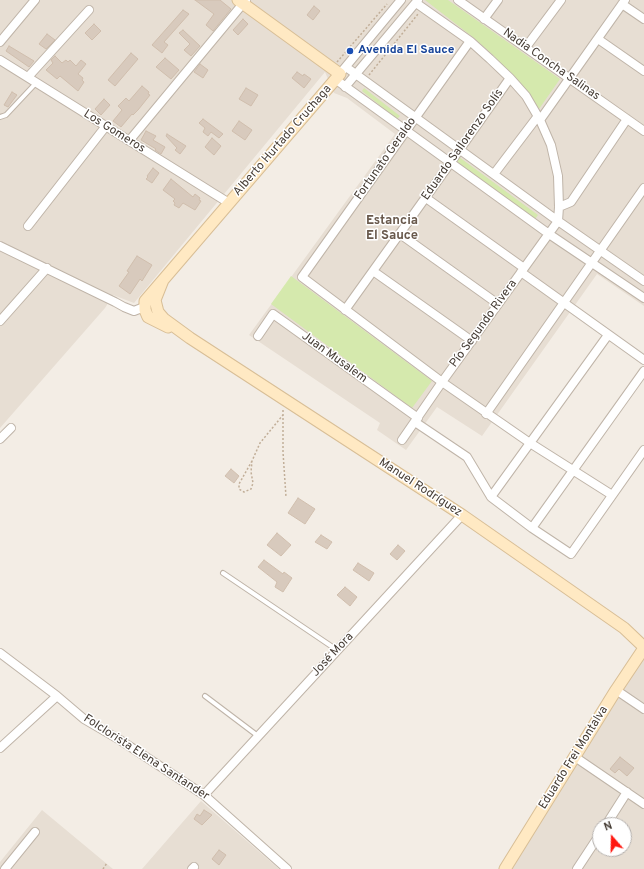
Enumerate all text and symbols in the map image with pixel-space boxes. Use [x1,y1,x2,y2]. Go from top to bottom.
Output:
street label: Nadia Concha Salinas [500,26,602,104]
place label: Avenida El Sauce [358,44,454,58]
marker: Avenida El Sauce [345,46,355,56]
street label: Alberto Hurtado Cruchaga [231,83,335,199]
street label: Eduardo Sallorenzo Solís [419,87,507,203]
street label: Los Gomeros [80,107,148,157]
street label: Fortunato Geraldo [352,115,420,203]
district label: Estancia El Sauce [366,213,418,244]
street label: Pío Segundo Rivera [447,277,521,371]
street label: Juan Musalem [298,329,370,387]
street label: Manuel Rodríguez [376,456,464,520]
street label: José Mora [309,630,357,680]
street label: Eduardo Frei Montalva [536,704,612,812]
street label: Folclorista Elena Santander [80,712,212,804]
north arrow [592,817,632,857]
text: N [602,819,614,835]

